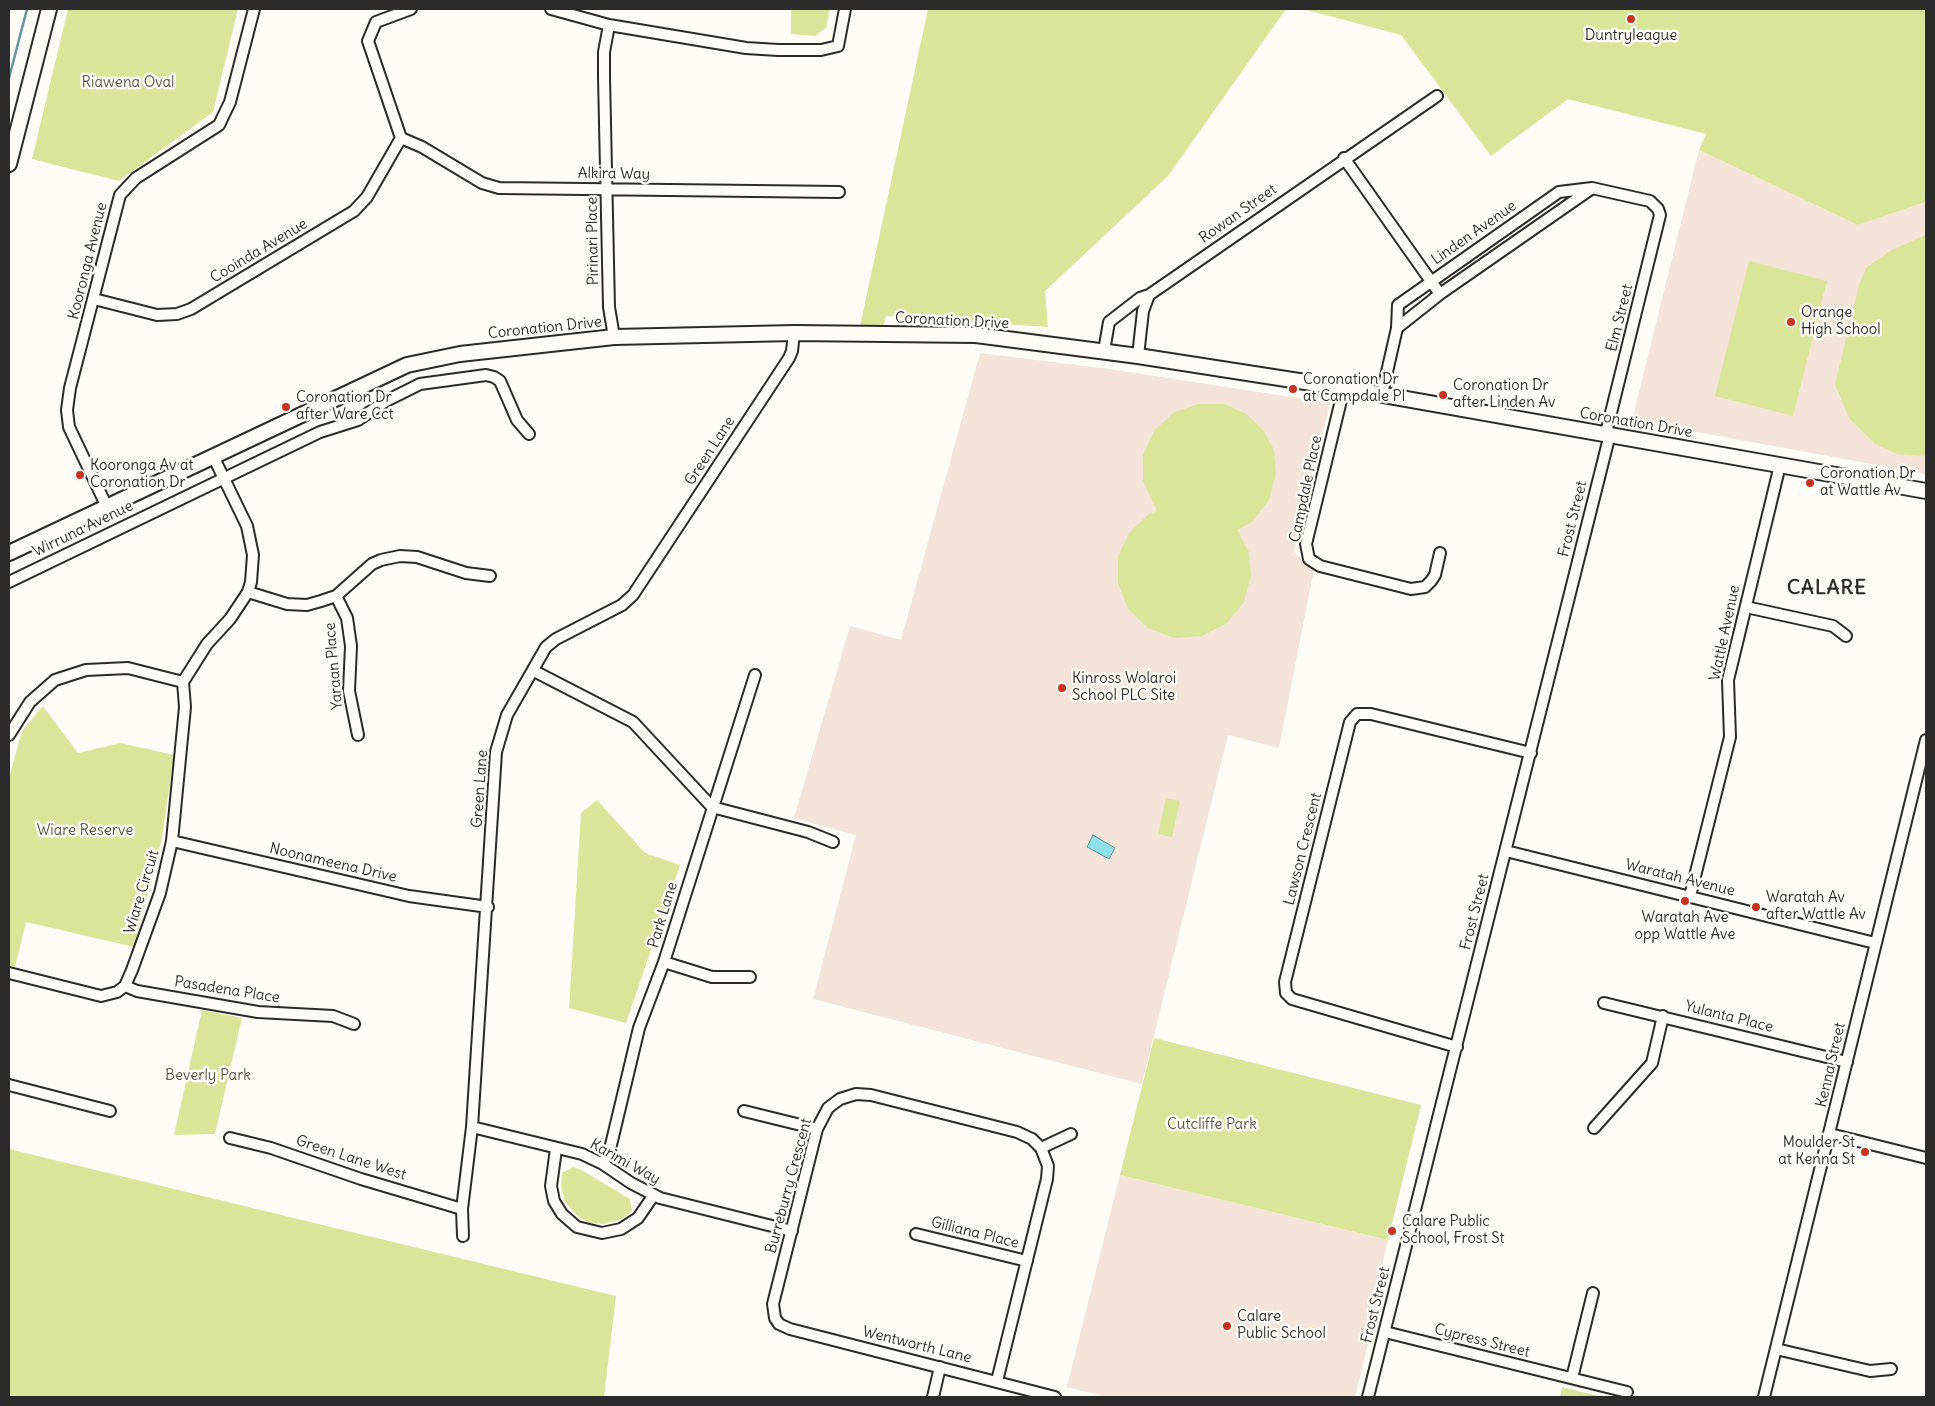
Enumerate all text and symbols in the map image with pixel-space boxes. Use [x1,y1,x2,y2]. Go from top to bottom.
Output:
marker: Duntryleague [1625,13,1637,25]
place label: Duntryleague [1585,27,1677,45]
park label: Riawena Oval [82,74,174,92]
street label: Alkira Way [578,164,650,184]
street label: Rowan Street [1196,181,1280,247]
street label: Pirinari Place [583,197,603,285]
street label: Linden Avenue [1428,197,1520,269]
street label: Kooronga Avenue [65,201,111,321]
street label: Cooinda Avenue [207,215,311,287]
street label: Elm Street [1603,282,1637,354]
place label: Orange High School [1801,304,1881,339]
street label: Coronation Drive [894,309,1010,333]
street label: Coronation Drive [487,313,603,343]
marker: Orange High School [1785,316,1797,328]
place label: Coronation Dr at Campdale Pl [1303,371,1405,406]
place label: Coronation Dr after Linden Av [1453,377,1555,412]
marker: Coronation Dr at Campdale Pl [1287,383,1299,395]
place label: Coronation Dr after Ware Cct [296,389,394,424]
marker: Coronation Dr after Linden Av [1437,389,1449,401]
marker: Coronation Dr after Ware Cct [280,401,292,413]
street label: Coronation Drive [1578,404,1694,442]
street label: Green Lane [681,413,739,489]
street label: Campdale Place [1286,434,1326,544]
place label: Kooronga Av at Coronation Dr [90,457,194,492]
place label: Coronation Dr at Wattle Av [1820,465,1916,500]
marker: Kooronga Av at Coronation Dr [74,469,86,481]
marker: Coronation Dr at Wattle Av [1804,477,1816,489]
street label: Frost Street [1555,479,1591,559]
street label: Wirruna Avenue [30,497,136,561]
district label: CALARE [1786,576,1868,600]
street label: Wattle Avenue [1706,584,1744,682]
street label: Yaraan Place [321,622,347,710]
place label: Kinross Wolaroi School PLC Site [1072,670,1176,705]
marker: Kinross Wolaroi School PLC Site [1056,682,1068,694]
street label: Green Lane [468,749,492,829]
street label: Lawson Crescent [1280,791,1326,907]
park label: Wiare Reserve [37,822,133,840]
street label: Noonameena Drive [268,840,398,886]
street label: Wiare Circuit [121,848,163,936]
street label: Waratah Avenue [1623,856,1737,900]
street label: Frost Street [1457,872,1493,952]
street label: Park Lane [644,880,682,950]
place label: Waratah Av after Wattle Av [1766,889,1866,924]
marker: Waratah Ave opp Wattle Ave [1679,895,1691,907]
marker: Waratah Av after Wattle Av [1750,901,1762,913]
place label: Waratah Ave opp Wattle Ave [1635,909,1735,944]
street label: Pasadena Place [173,973,281,1007]
street label: Yulanta Place [1683,997,1775,1037]
street label: Kenna Street [1812,1021,1850,1109]
park label: Beverly Park [165,1067,251,1085]
street label: Burreburry Crescent [762,1116,816,1256]
park label: Cutcliffe Park [1167,1116,1257,1134]
street label: Green Lane West [294,1132,408,1184]
place label: Moulder St at Kenna St [1778,1134,1855,1169]
street label: Karimi Way [587,1135,663,1189]
marker: Moulder St at Kenna St [1859,1146,1871,1158]
street label: Gilliana Place [929,1213,1021,1253]
place label: Calare Public School, Frost St [1402,1213,1504,1248]
marker: Calare Public School, Frost St [1386,1225,1398,1237]
street label: Frost Street [1358,1265,1394,1345]
place label: Calare Public School [1237,1308,1326,1343]
marker: Calare Public School [1221,1320,1233,1332]
street label: Cypress Street [1432,1320,1532,1362]
street label: Wentworth Lane [861,1323,973,1367]

